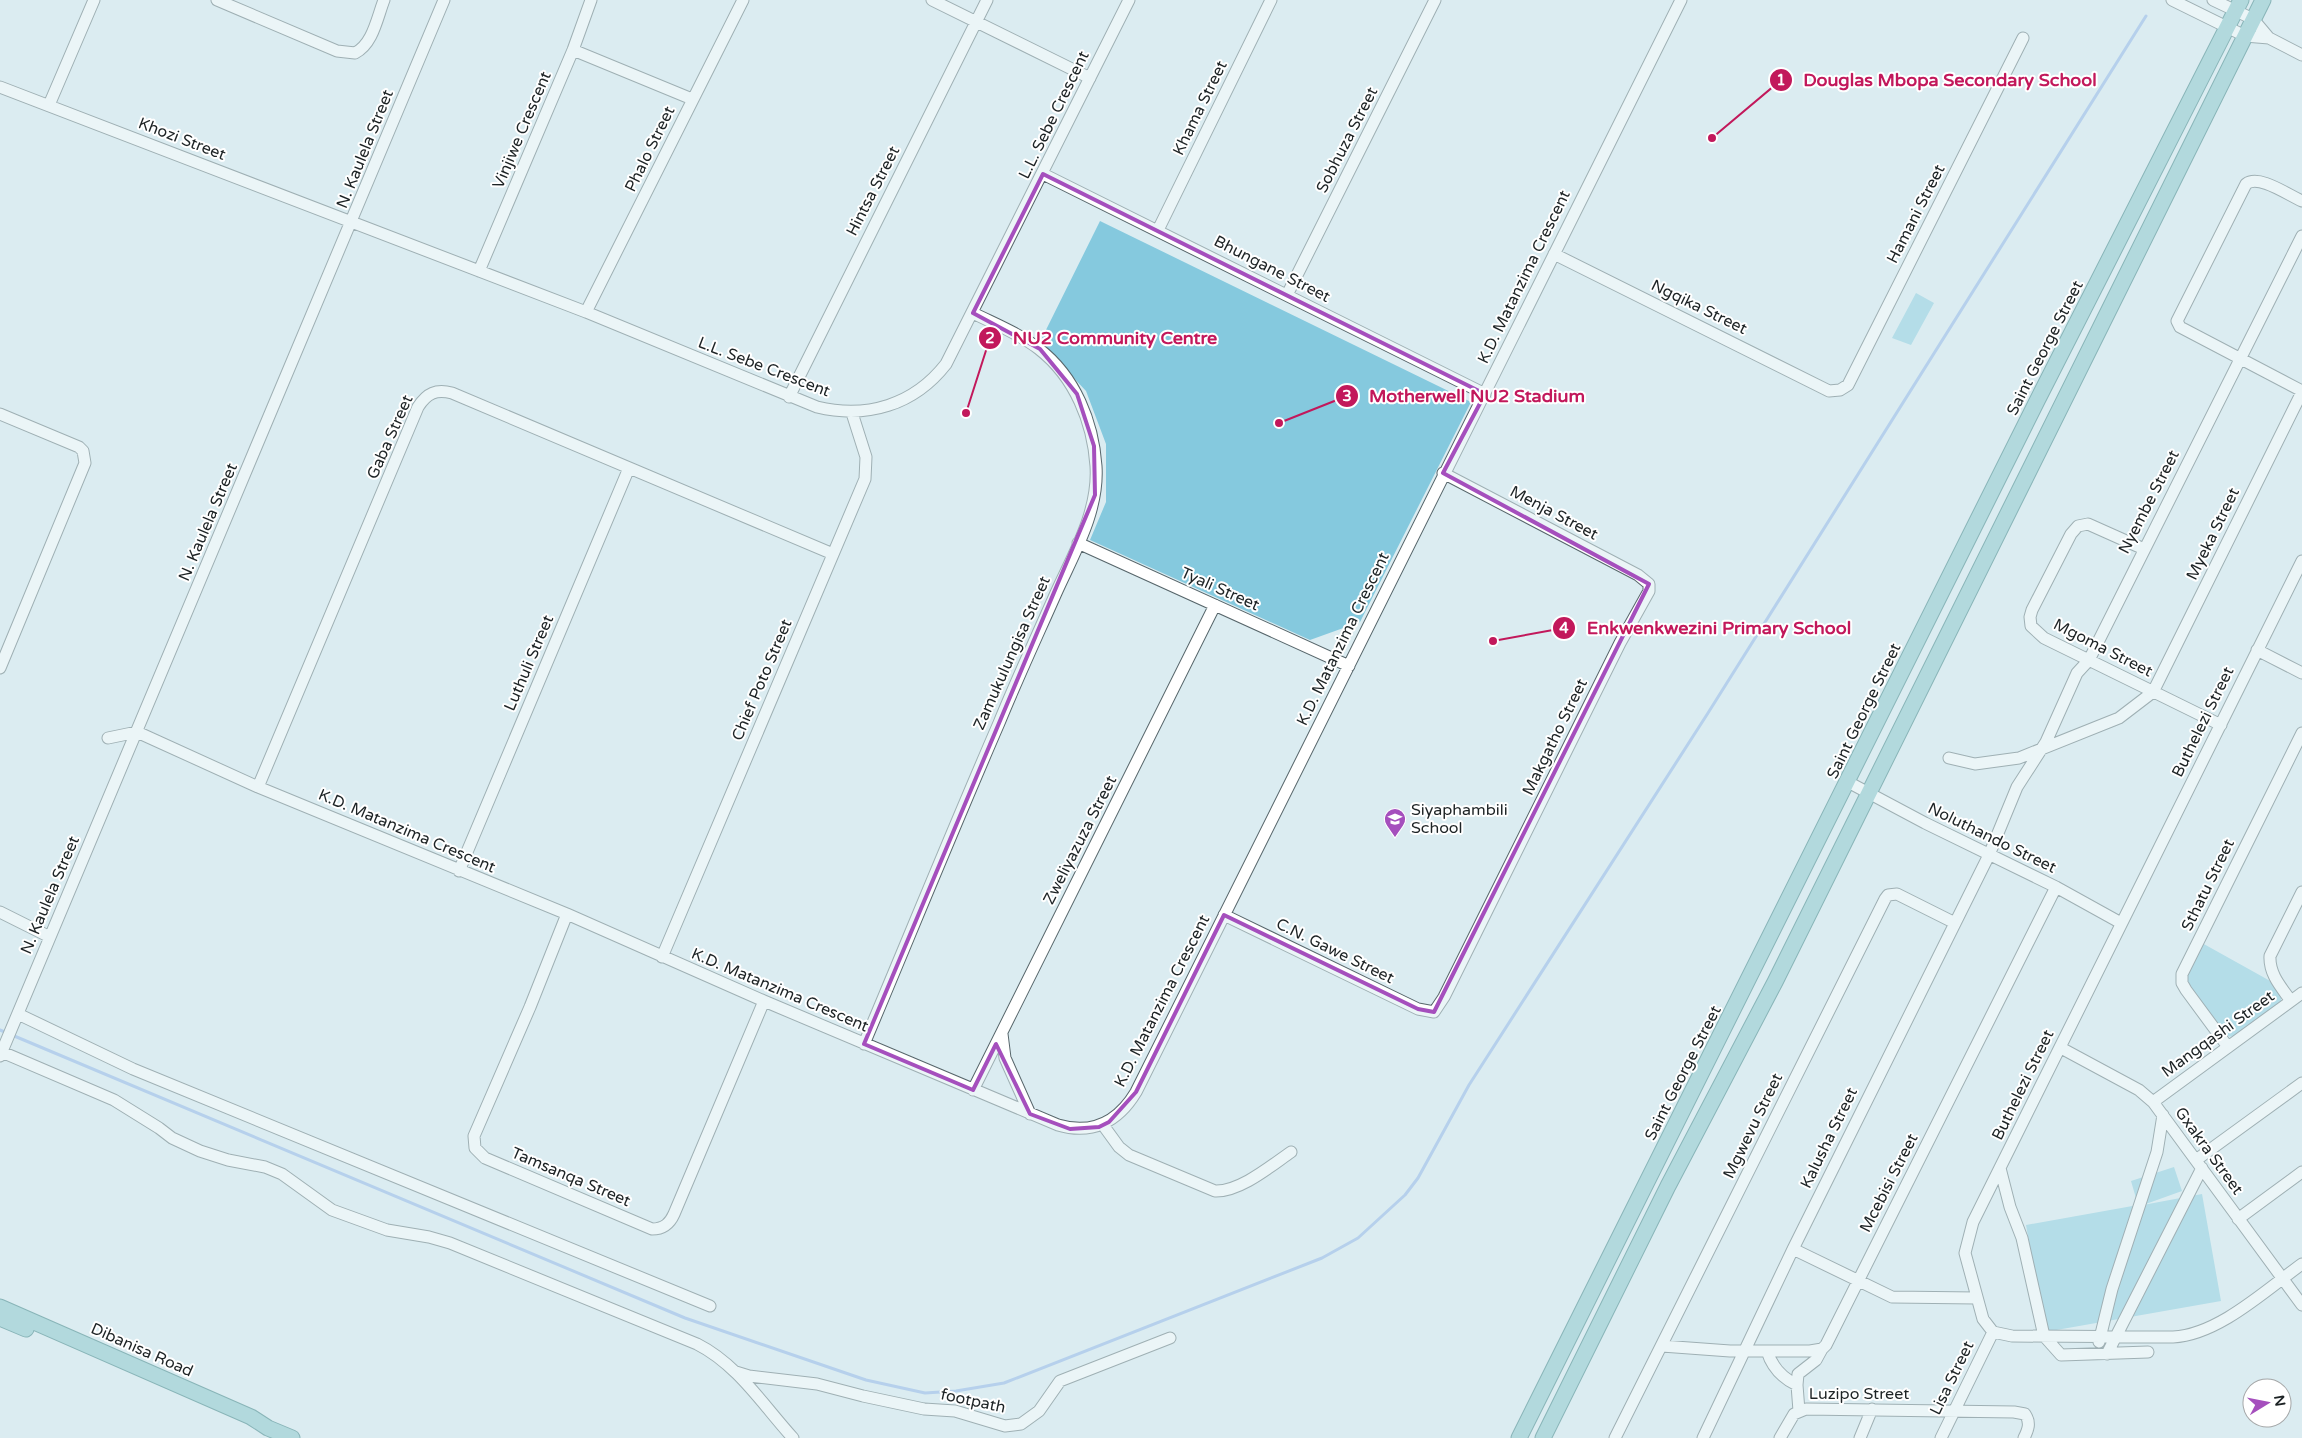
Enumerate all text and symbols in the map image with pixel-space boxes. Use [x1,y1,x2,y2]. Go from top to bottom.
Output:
street label: L.L. Sebe Crescent [1014,48,1094,182]
street label: Khama Street [1168,57,1232,159]
callout: Douglas Mbopa Secondary School [1768,63,2107,96]
street label: Vinjiwe Crescent [488,68,556,192]
text: Douglas Mbopa Secondary School [1803,69,2097,91]
text: 1 [1776,71,1786,89]
street label: Sobhuza Street [1312,84,1382,196]
street label: N. Kaulela Street [332,87,398,211]
street label: Phalo Street [621,103,679,195]
street label: Khozi Street [135,113,229,165]
street label: Hintsa Street [842,143,904,239]
street label: Hamani Street [1882,161,1950,267]
street label: K.D. Matanzima Crescent [1473,187,1575,367]
street label: Bhungane Street [1210,231,1334,307]
street label: Ngqika Street [1648,275,1750,339]
street label: Saint George Street [2002,277,2088,419]
callout: NU2 Community Centre [978,321,1228,354]
text: NU2 Community Centre [1013,327,1217,349]
text: 2 [985,329,995,347]
street label: L.L. Sebe Crescent [695,333,833,401]
callout: Motherwell NU2 Stadium [1334,379,1595,412]
text: Motherwell NU2 Stadium [1369,385,1585,407]
text: 3 [1342,387,1352,405]
street label: Gaba Street [363,392,417,482]
street label: Nyembe Street [2114,447,2184,557]
street label: N. Kaulela Street [174,460,242,584]
street label: Menja Street [1506,481,1602,545]
street label: Myeka Street [2182,485,2244,583]
street label: K.D. Matanzima Crescent [1292,549,1394,729]
street label: Tyali Street [1178,563,1262,615]
street label: Zamukulungisa Street [969,573,1055,733]
callout: Enkwenkwezini Primary School [1552,611,1861,644]
street label: Luthuli Street [500,612,558,714]
street label: Mgoma Street [2050,614,2156,682]
street label: Chief Poto Street [727,616,797,744]
text: Enkwenkwezini Primary School [1587,617,1851,639]
text: 4 [1559,619,1569,637]
street label: Saint George Street [1822,640,1906,782]
street label: Buthelezi Street [2168,663,2238,781]
street label: Makgatho Street [1518,675,1592,799]
street label: Zweliyazuza Street [1039,772,1121,908]
street label: K.D. Matanzima Crescent [315,785,499,877]
street label: Noluthando Street [1925,798,2059,878]
place label: Siyaphambili School [1411,800,1508,838]
school or university icon: Siyaphambili School [1383,807,1407,838]
street label: N. Kaulela Street [16,833,84,957]
street label: Sthatu Street [2177,836,2239,934]
street label: K.D. Matanzima Crescent [1110,912,1214,1090]
street label: C.N. Gawe Street [1273,914,1397,988]
street label: K.D. Matanzima Crescent [688,944,872,1036]
street label: Mangqashi Street [2158,986,2278,1082]
street label: Saint George Street [1640,1002,1726,1144]
street label: Buthelezi Street [1988,1026,2058,1144]
street label: Mgwevu Street [1719,1070,1787,1182]
street label: Kalusha Street [1796,1084,1862,1192]
street label: Gxakra Street [2170,1103,2248,1199]
street label: Mcebisi Street [1855,1130,1923,1236]
street label: Tamsanqa Street [508,1143,634,1211]
street label: Dibanisa Road [88,1319,196,1381]
street label: Lisa Street [1926,1338,1978,1418]
north arrow [2242,1378,2292,1428]
street label: footpath [939,1384,1007,1418]
street label: Luzipo Street [1809,1384,1909,1404]
text: N [2270,1394,2289,1408]

